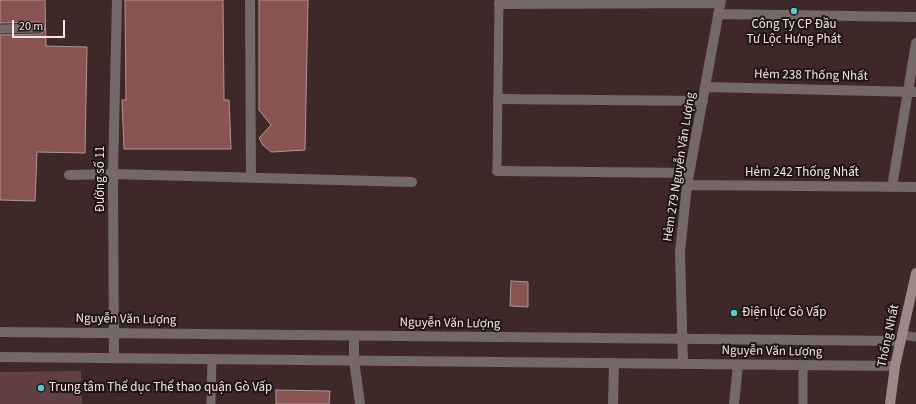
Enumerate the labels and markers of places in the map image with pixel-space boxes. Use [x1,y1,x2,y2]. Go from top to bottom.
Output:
marker: Công Ty CP Đầu Tư Lộc Hưng Phát [789,6,799,16]
place label: Công Ty CP Đầu Tư Lộc Hưng Phát [747,17,841,48]
place label: Điện lực Gò Vấp [742,305,826,321]
marker: Điện lực Gò Vấp [729,308,739,318]
place label: Trung tâm Thể dục Thể thao quận Gò Vấp [49,380,272,396]
marker: Trung tâm Thể dục Thể thao quận Gò Vấp [36,383,46,393]

